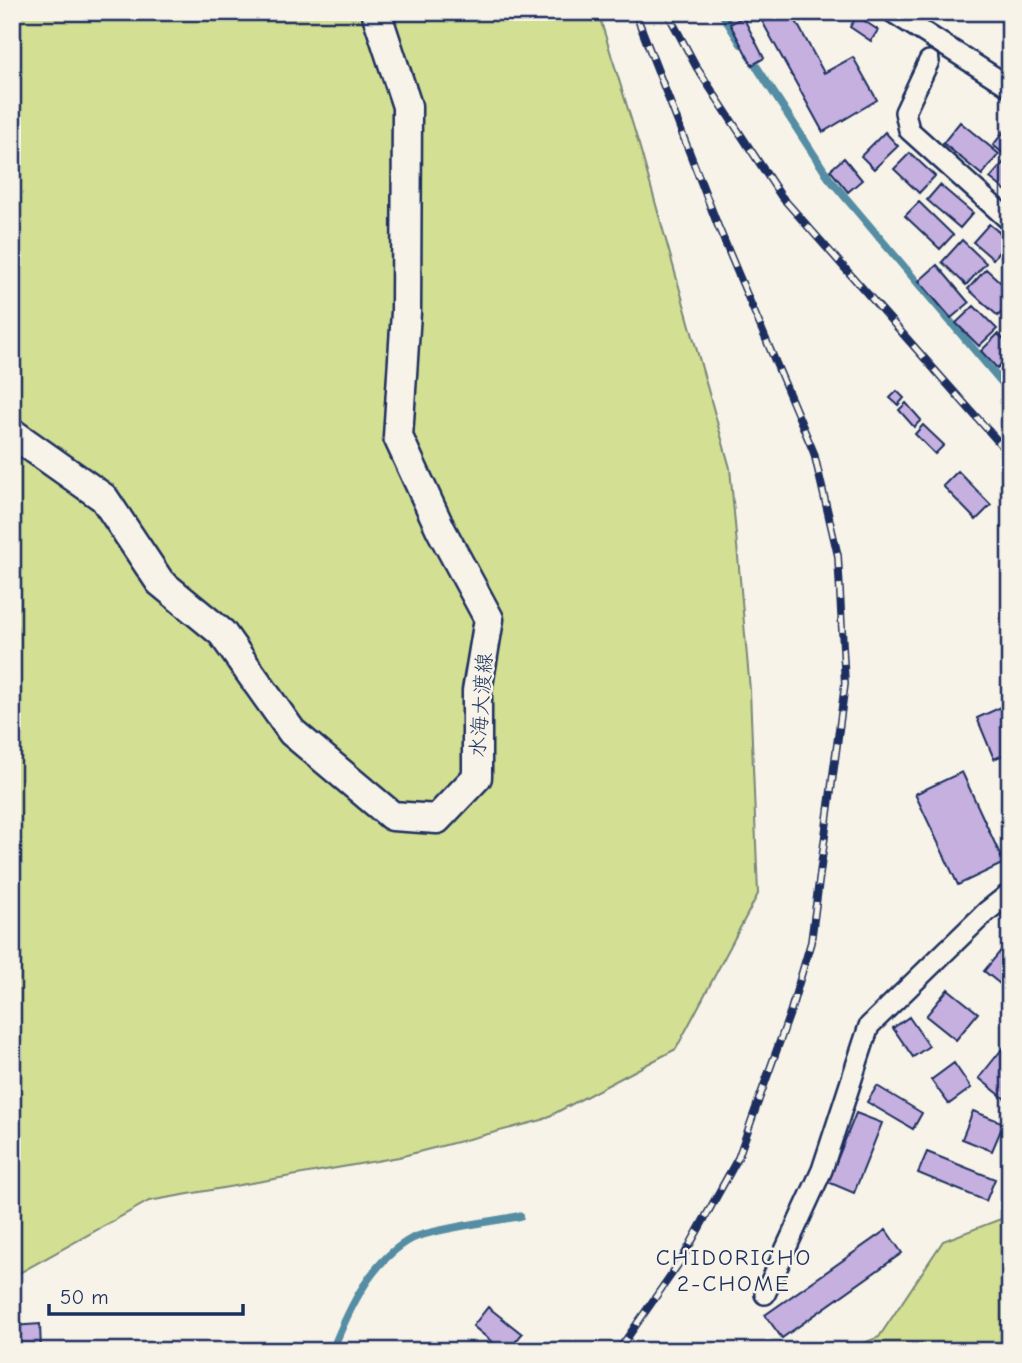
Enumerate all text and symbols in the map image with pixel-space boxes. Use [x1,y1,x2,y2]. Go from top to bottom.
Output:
street label: 水海大渡線 [465,652,497,758]
district label: CHIDORICHO 2-CHOME [656,1244,812,1297]
scale bar [49,1272,243,1316]
text: 50 m [60,1285,109,1309]

